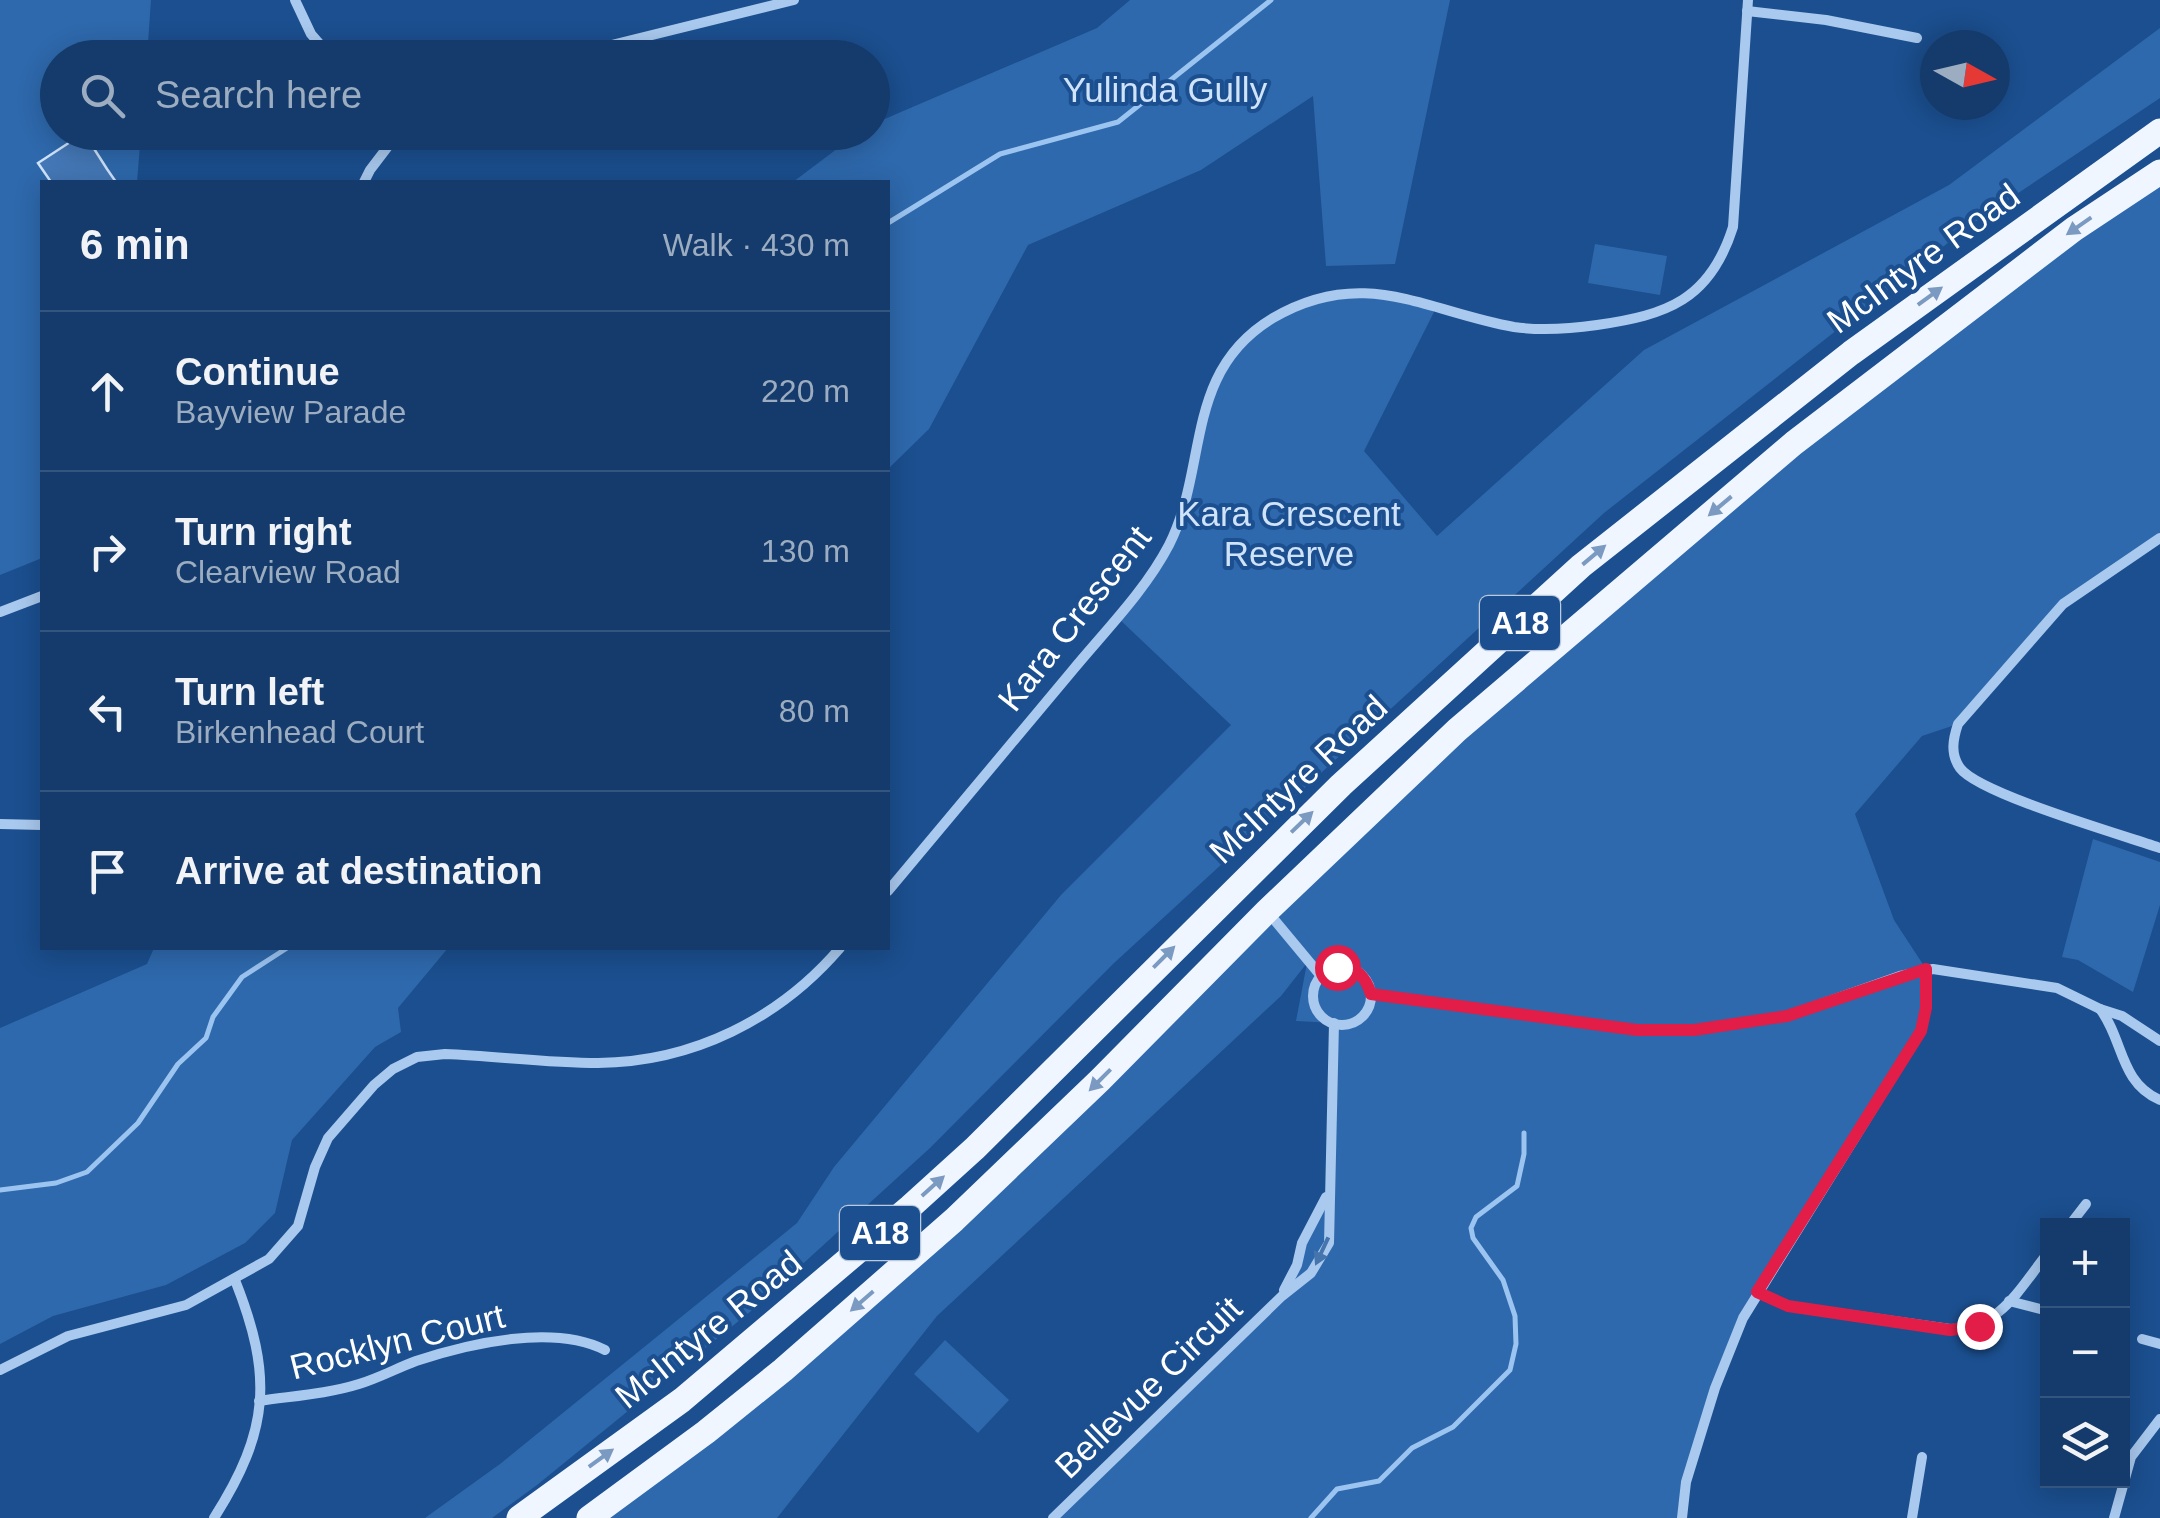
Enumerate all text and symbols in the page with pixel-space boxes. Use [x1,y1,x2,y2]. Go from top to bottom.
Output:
north arrow [1920,30,2010,120]
search box [40,40,890,150]
icon: search [75,68,130,123]
park label: Yulinda Gully [1063,70,1268,109]
text: Search here [155,74,362,116]
street label: McIntyre Road [1819,175,2027,341]
one-way arrow [2066,216,2092,235]
text: 6 min [80,221,190,268]
text: Walk · 430 m [663,227,850,263]
one-way arrow [1917,287,1943,306]
text: Continue [175,351,340,393]
icon: ahead [80,364,135,419]
text: 220 m [761,373,850,409]
text: Bayview Parade [175,394,406,430]
park label: Kara Crescent Reserve [1177,494,1401,573]
one-way arrow [1707,495,1732,517]
text: Turn right [175,511,352,553]
street label: Kara Crescent [990,518,1158,718]
icon: right [80,524,135,579]
text: 130 m [761,533,850,569]
one-way arrow [1581,545,1606,567]
text: Clearview Road [175,554,401,590]
road number: A18 [1480,596,1560,650]
text: Turn left [175,671,324,713]
icon: left [80,684,135,739]
street label: McIntyre Road [1201,687,1395,871]
text: 80 m [779,693,850,729]
text: Birkenhead Court [175,714,424,750]
one-way arrow [1290,811,1314,834]
icon: arrive [80,844,135,899]
text: Arrive at destination [175,850,542,892]
route start [1315,945,1361,991]
one-way arrow [1152,946,1176,970]
one-way arrow [1088,1067,1112,1091]
one-way arrow [921,1175,945,1198]
road number: A18 [840,1206,920,1260]
map controls [2040,1218,2130,1488]
button: + [2040,1218,2130,1308]
one-way arrow [1314,1237,1330,1266]
street label: McIntyre Road [607,1242,809,1416]
street label: Bellevue Circuit [1047,1288,1249,1485]
one-way arrow [850,1290,875,1312]
street label: Rocklyn Court [286,1295,509,1387]
route end [1957,1304,2003,1350]
button: − [2040,1308,2130,1398]
button: layers [2040,1398,2130,1488]
one-way arrow [588,1449,614,1469]

